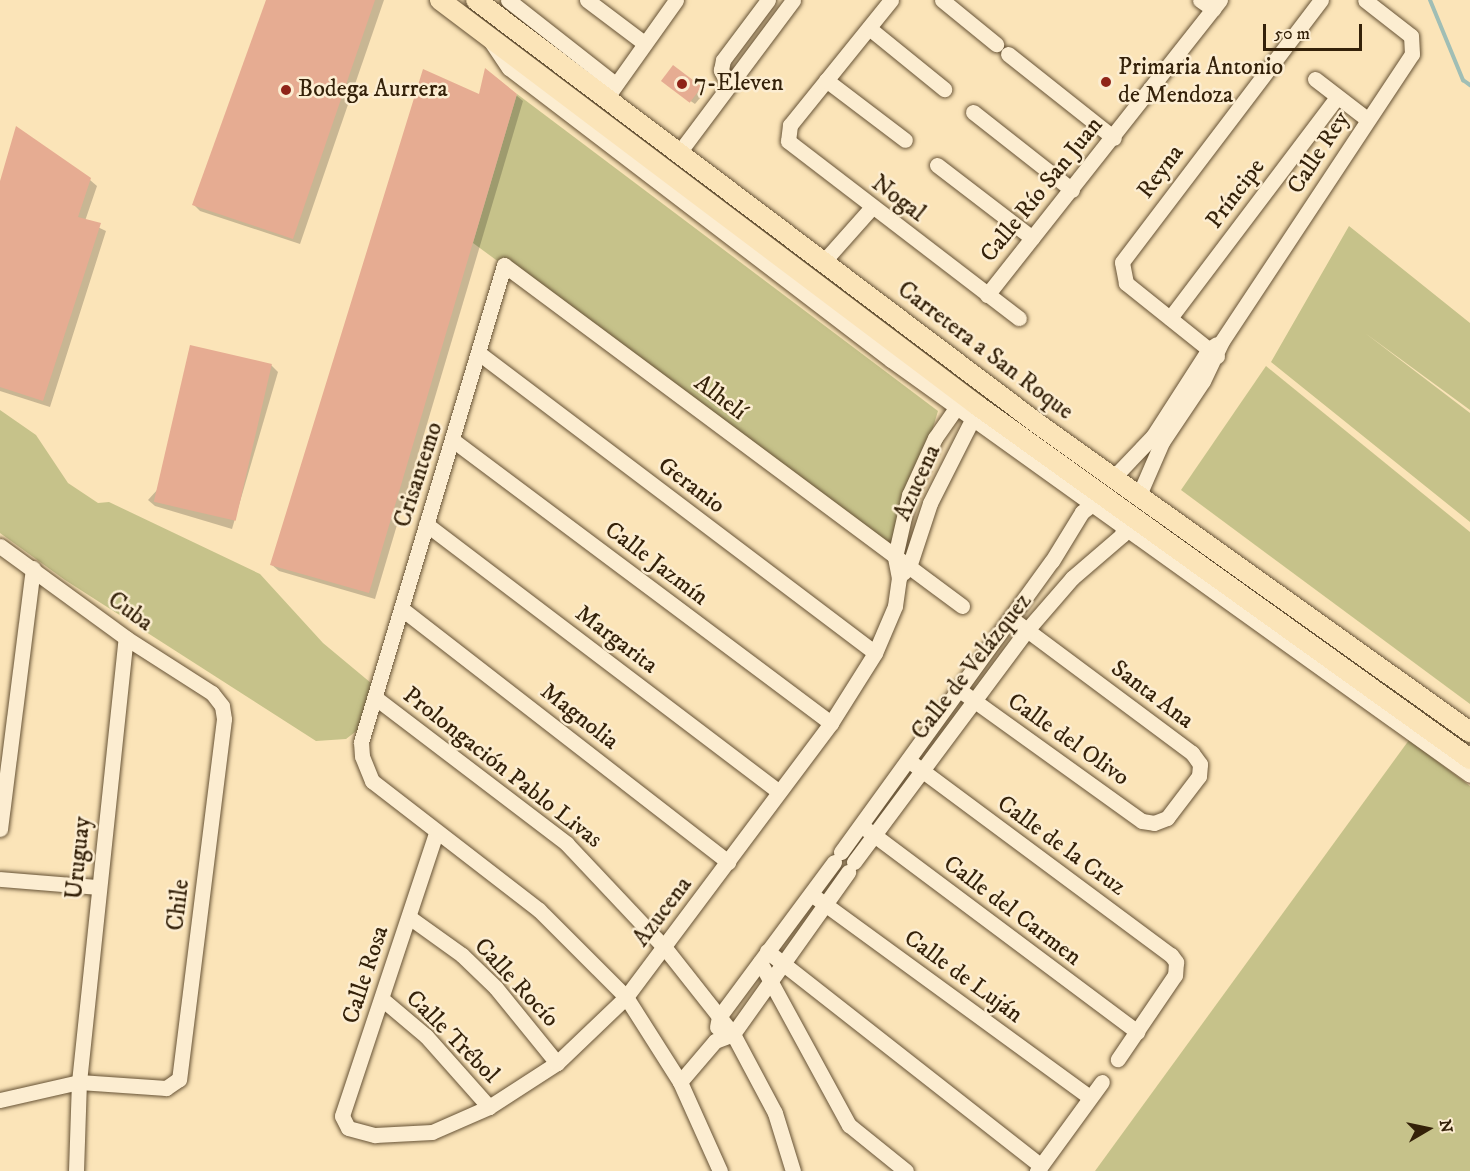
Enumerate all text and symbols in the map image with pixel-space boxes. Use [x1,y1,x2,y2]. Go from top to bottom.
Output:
scale bar [1266,12,1365,50]
text: 50 m [1274,23,1310,45]
place label: Primaria Antonio de Mendoza [1118,54,1283,110]
place label: 7-Eleven [694,70,783,98]
marker: Primaria Antonio de Mendoza [1099,75,1113,89]
place label: Bodega Aurrera [298,76,448,104]
marker: 7-Eleven [675,77,689,91]
marker: Bodega Aurrera [279,83,293,97]
street label: Calle Rey [1282,106,1356,200]
street label: Calle Río San Juan [975,112,1109,268]
street label: Reyna [1131,139,1191,205]
street label: Príncipe [1200,153,1272,235]
street label: Nogal [865,169,931,229]
street label: Carretera a San Roque [891,276,1079,426]
street label: Alhelí [688,369,752,427]
street label: Crisantemo [388,419,450,531]
street label: Azucena [889,440,947,526]
street label: Geranio [652,452,730,520]
street label: Calle Jazmín [599,516,713,612]
street label: Cuba [102,586,158,638]
street label: Calle de Velázquez [906,588,1038,746]
street label: Margarita [569,600,663,680]
street label: Santa Ana [1105,655,1199,735]
street label: Magnolia [534,678,624,756]
street label: Prolongación Pablo Livas [397,681,607,855]
street label: Calle del Olivo [1002,687,1134,793]
street label: Calle de la Cruz [991,790,1131,902]
street label: Uruguay [60,815,98,901]
street label: Calle del Carmen [937,850,1087,972]
street label: Azucena [627,871,699,953]
street label: Chile [162,878,196,932]
street label: Calle Rosa [337,922,395,1028]
street label: Calle de Luján [898,924,1028,1030]
street label: Calle Rocío [468,932,564,1034]
street label: Calle Trébol [399,984,505,1090]
north arrow [1398,1099,1458,1159]
text: N [1435,1118,1457,1134]

